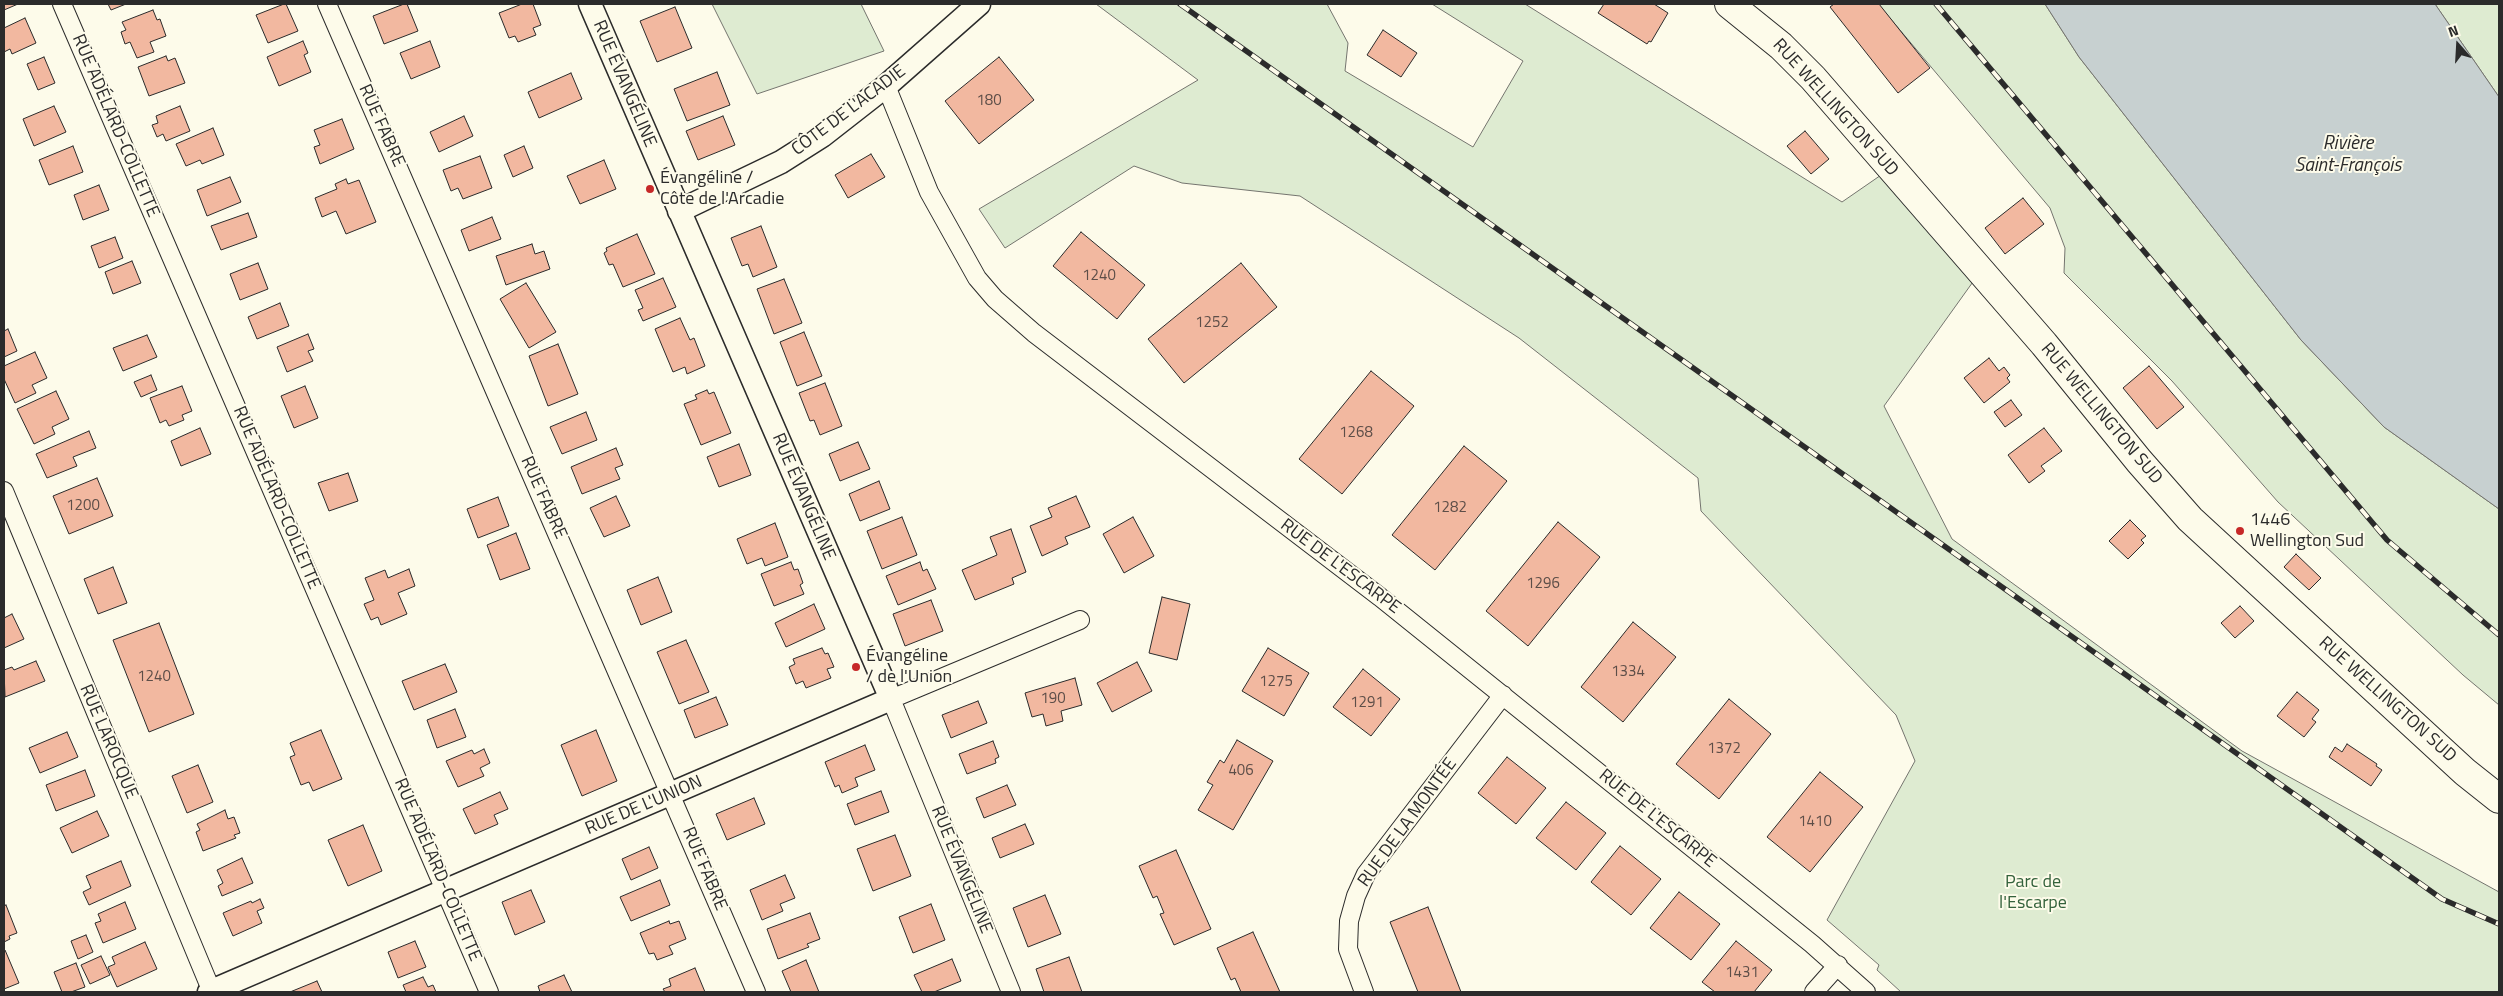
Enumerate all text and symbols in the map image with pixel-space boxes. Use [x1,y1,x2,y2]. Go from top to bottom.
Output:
street label: RUE ÉVANGÉLINE [588,17,660,151]
text: N [2445,19,2461,42]
north arrow [2433,20,2483,70]
street label: RUE ADÉLARD-COLLETTE [67,31,163,221]
street label: RUE WELLINGTON SUD [1768,35,1902,181]
street label: CÔTE DE L'ACADIE [788,61,910,161]
street label: RUE FABRE [353,81,409,171]
house number: 180 [976,92,1002,110]
water label: Rivière Saint-François [2295,133,2401,177]
place label: Évangéline / Côte de l'Arcadie [660,168,784,210]
marker: Évangéline / Côte de l'Arcadie [644,183,656,195]
house number: 1240 [1082,267,1116,285]
house number: 1252 [1195,314,1229,332]
street label: RUE WELLINGTON SUD [2036,339,2166,489]
street label: RUE ADÉLARD-COLLETTE [228,403,324,593]
house number: 1268 [1339,424,1373,442]
street label: RUE ÉVANGÉLINE [767,430,839,564]
street label: RUE FABRE [515,453,571,543]
house number: 1200 [66,497,100,515]
house number: 1282 [1433,499,1467,517]
place label: 1446 Wellington Sud [2250,510,2364,552]
street label: RUE DE L'ESCARPE [1276,515,1404,619]
marker: 1446 Wellington Sud [2234,525,2246,537]
house number: 1296 [1526,575,1560,593]
street label: RUE WELLINGTON SUD [2314,633,2460,767]
place label: Évangéline / de l'Union [866,646,952,689]
marker: Évangéline / de l'Union [850,661,862,673]
house number: 1334 [1611,663,1645,681]
house number: 1240 [137,668,171,686]
house number: 1275 [1259,673,1293,691]
street label: RUE LAROCQUE [74,682,142,802]
house number: 190 [1040,690,1066,708]
house number: 1291 [1350,694,1384,712]
house number: 1372 [1707,740,1741,758]
street label: RUE DE LA MONTÉE [1354,754,1462,892]
house number: 406 [1228,762,1254,780]
street label: RUE DE L'ESCARPE [1594,765,1720,873]
street label: RUE DE L'UNION [582,772,706,840]
street label: RUE ADÉLARD-COLLETTE [389,775,485,965]
street label: RUE ÉVANGÉLINE [926,803,996,937]
house number: 1410 [1798,813,1832,831]
street label: RUE FABRE [677,824,731,914]
park label: Parc de l'Escarpe [1999,872,2067,914]
house number: 1431 [1725,964,1759,982]

